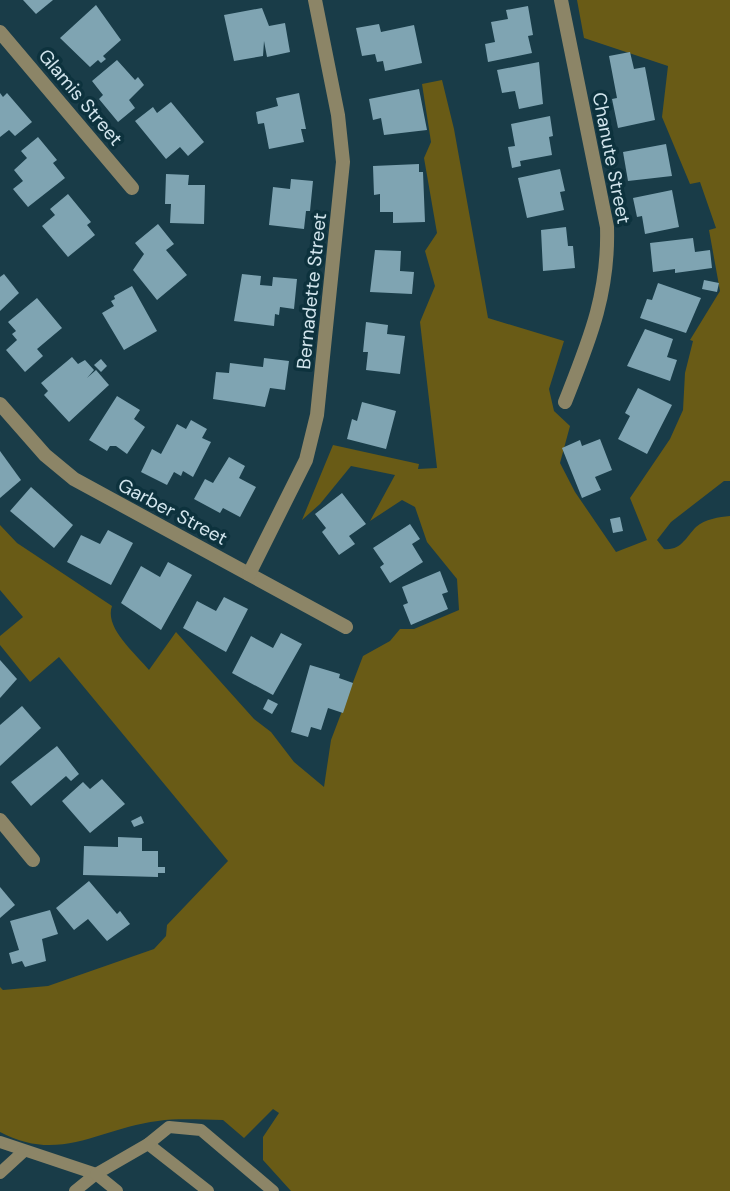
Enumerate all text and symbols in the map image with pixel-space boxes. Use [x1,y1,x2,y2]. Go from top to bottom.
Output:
street label: Glamis Street [33,44,128,151]
street label: Chanute Street [586,90,637,226]
street label: Bernadette Street [291,212,332,371]
street label: Garber Street [114,472,232,551]

